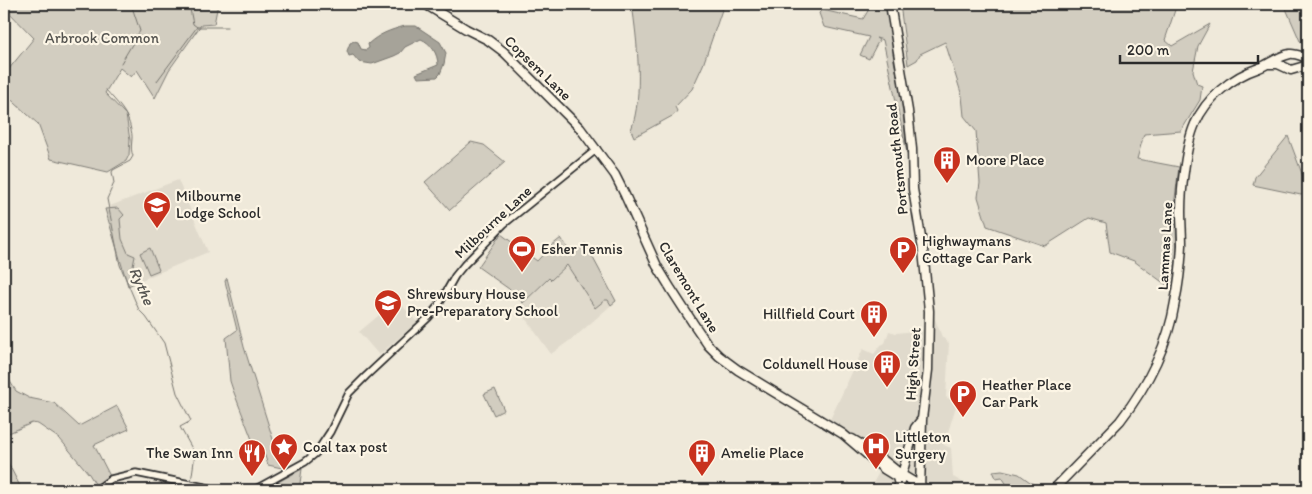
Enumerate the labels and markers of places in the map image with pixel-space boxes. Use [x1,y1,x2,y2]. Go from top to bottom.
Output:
building icon: Moore Place [932,145,962,184]
place label: Moore Place [966,151,1044,169]
place label: Milbourne Lodge School [176,187,261,222]
school or university icon: Milbourne Lodge School [142,190,172,229]
place label: Highwaymans Cottage Car Park [922,232,1032,267]
sports icon: Esher Tennis [507,234,537,273]
parking icon: Highwaymans Cottage Car Park [888,235,918,274]
place label: Esher Tennis [541,240,623,258]
place label: Shrewsbury House Pre-Preparatory School [407,285,559,320]
school or university icon: Shrewsbury House Pre-Preparatory School [373,288,403,327]
building icon: Hillfield Court [859,299,889,338]
place label: Hillfield Court [763,305,855,323]
building icon: Coldunell House [872,349,902,388]
place label: Coldunell House [762,355,868,373]
place label: Heather Place Car Park [982,376,1071,411]
parking icon: Heather Place Car Park [948,379,978,418]
place label: Littleton Surgery [895,428,951,463]
hospital icon: Littleton Surgery [861,431,891,470]
place icon: Coal tax post [269,432,299,471]
restaurant icon: The Swan Inn [237,438,267,477]
place label: Coal tax post [303,438,388,456]
building icon: Amelie Place [687,438,717,477]
place label: The Swan Inn [146,444,233,462]
place label: Amelie Place [721,444,804,462]

